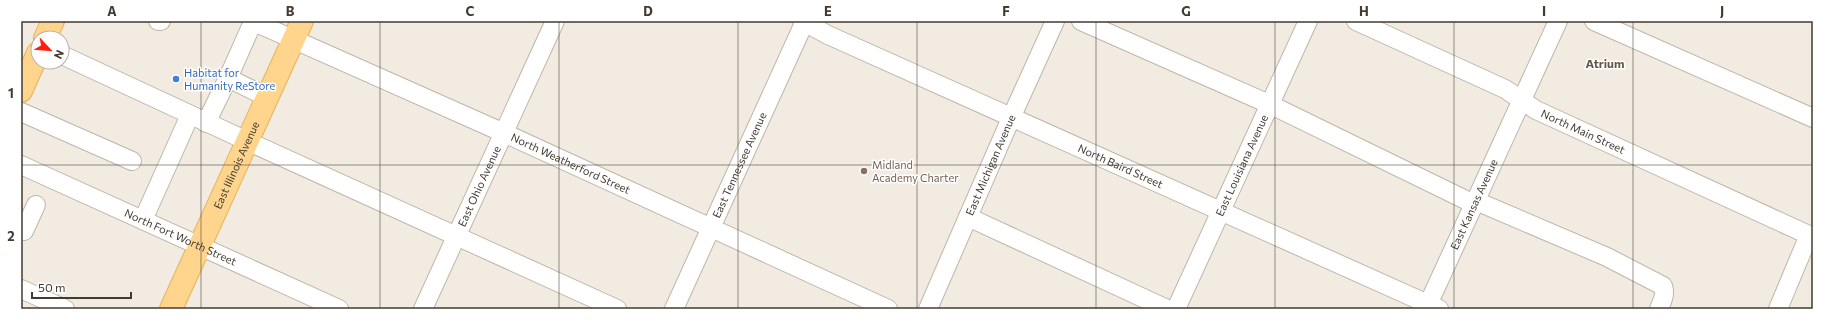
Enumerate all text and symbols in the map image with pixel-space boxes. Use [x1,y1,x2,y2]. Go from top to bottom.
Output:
text: A [107,3,117,19]
text: B [286,3,295,19]
text: C [466,3,475,19]
text: D [643,3,653,19]
text: E [824,3,832,19]
text: F [1002,3,1010,19]
text: G [1181,3,1191,19]
text: H [1359,3,1369,19]
text: I [1542,3,1546,19]
text: J [1720,3,1724,19]
north arrow [30,30,70,70]
text: N [52,48,67,61]
district label: Atrium [1586,56,1624,70]
place label: Habitat for Humanity ReStore [184,66,276,92]
marker: Habitat for Humanity ReStore [171,74,181,84]
text: 1 [8,85,14,101]
street label: North Main Street [1539,106,1628,156]
street label: East Tennessee Avenue [709,110,769,220]
street label: East Michigan Avenue [962,112,1018,217]
street label: East Louisiana Avenue [1212,112,1270,218]
street label: East Illinois Avenue [210,119,262,211]
street label: North Weatherford Street [509,130,633,196]
street label: North Baird Street [1076,141,1166,191]
street label: East Ohio Avenue [455,143,503,229]
street label: East Kansas Avenue [1447,157,1500,252]
place label: Midland Academy Charter [872,158,959,184]
marker: Midland Academy Charter [859,166,869,176]
street label: North Fort Worth Street [123,206,239,268]
text: 2 [7,228,15,244]
scale bar [32,274,131,300]
text: 50 m [38,280,66,294]

